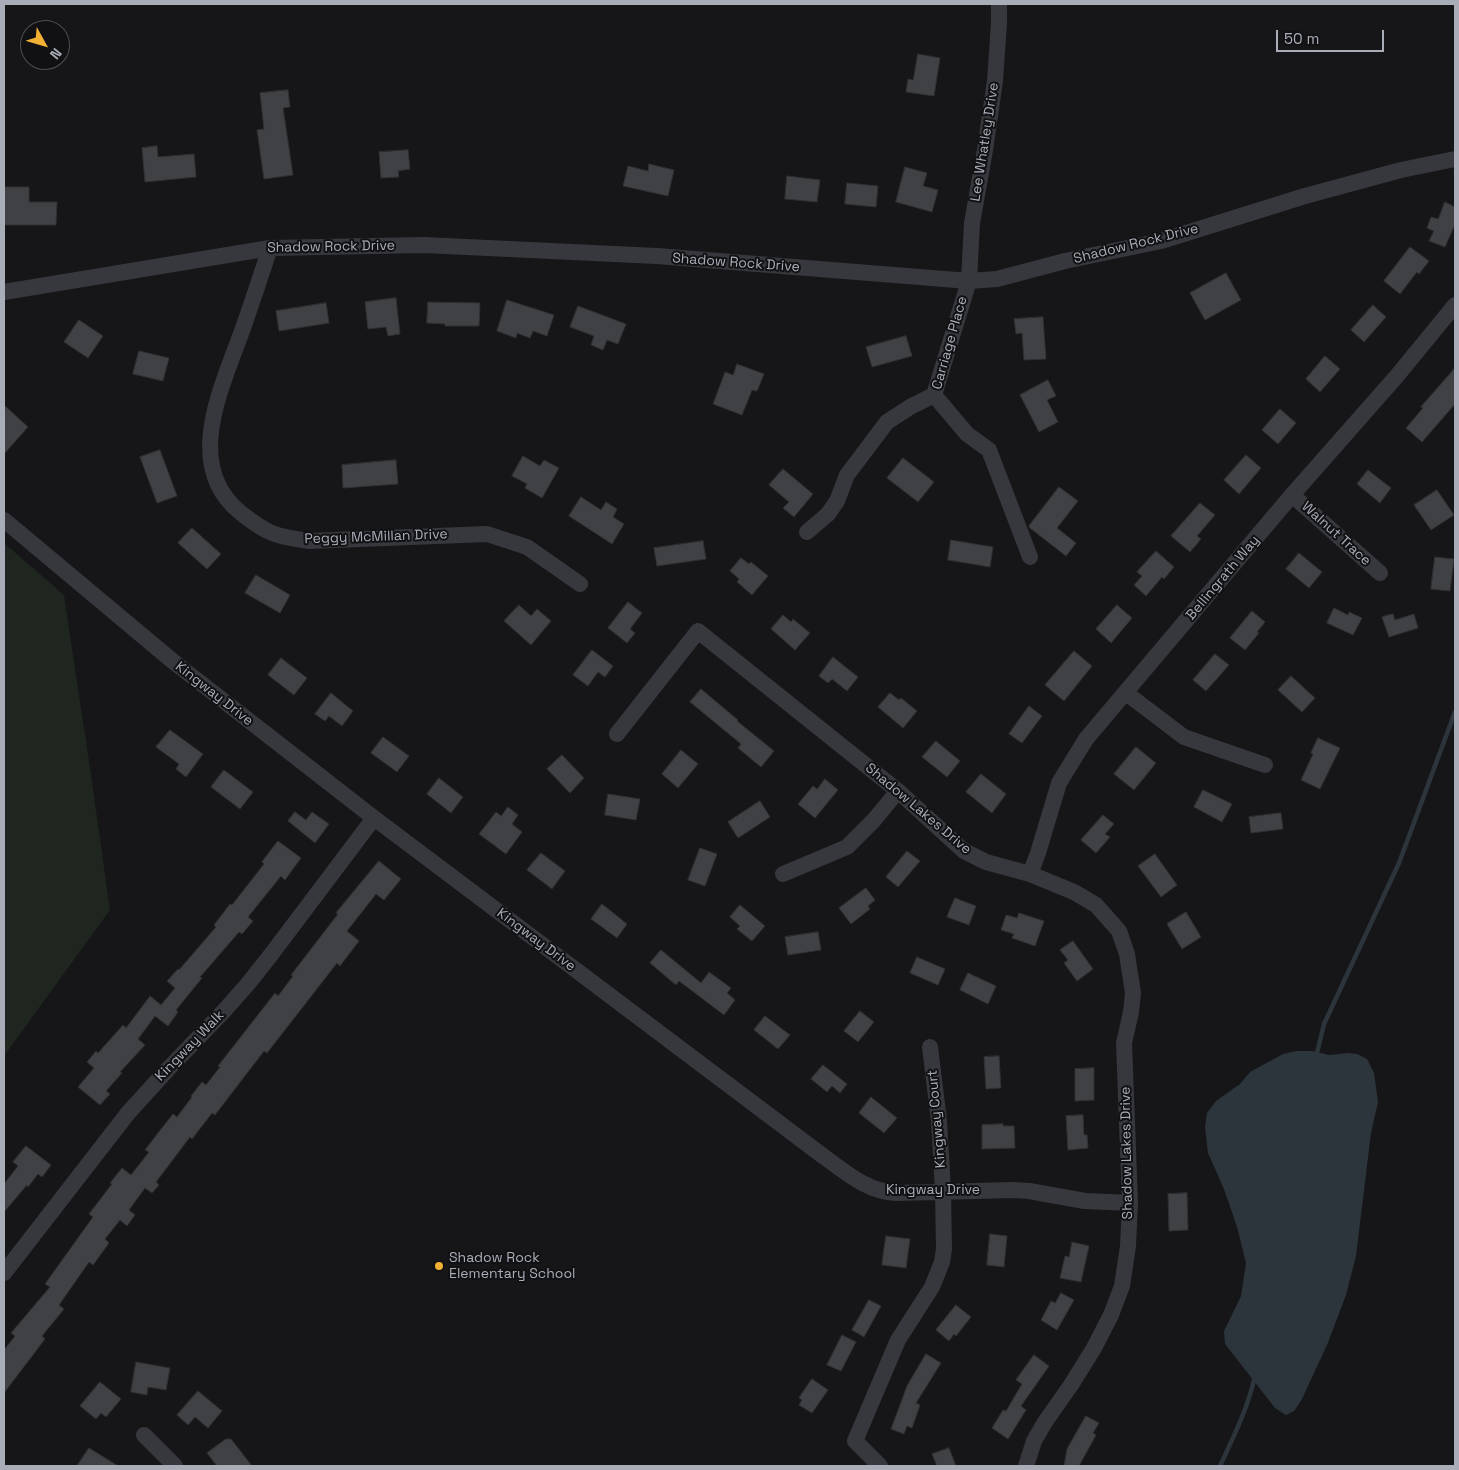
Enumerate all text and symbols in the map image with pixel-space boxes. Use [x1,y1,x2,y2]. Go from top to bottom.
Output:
north arrow [20,20,70,70]
scale bar [1279,20,1386,52]
text: 50 m [1284,29,1319,48]
text: N [46,44,66,63]
street label: Lee Whatley Drive [967,81,1003,203]
street label: Shadow Rock Drive [1072,220,1200,268]
street label: Shadow Rock Drive [267,237,395,257]
street label: Shadow Rock Drive [672,250,800,276]
street label: Carriage Place [929,294,971,392]
street label: Walnut Trace [1298,499,1374,569]
street label: Peggy McMillan Drive [304,526,448,548]
street label: Bellingrath Way [1183,532,1263,624]
street label: Kingway Drive [172,658,256,730]
street label: Shadow Lakes Drive [862,760,974,858]
street label: Kingway Drive [493,905,579,975]
street label: Kingway Walk [152,1007,228,1085]
street label: Kingway Court [924,1069,950,1169]
street label: Shadow Lakes Drive [1117,1086,1137,1220]
street label: Kingway Drive [886,1182,980,1198]
place label: Shadow Rock Elementary School [449,1250,575,1282]
marker: Shadow Rock Elementary School [433,1260,445,1272]

